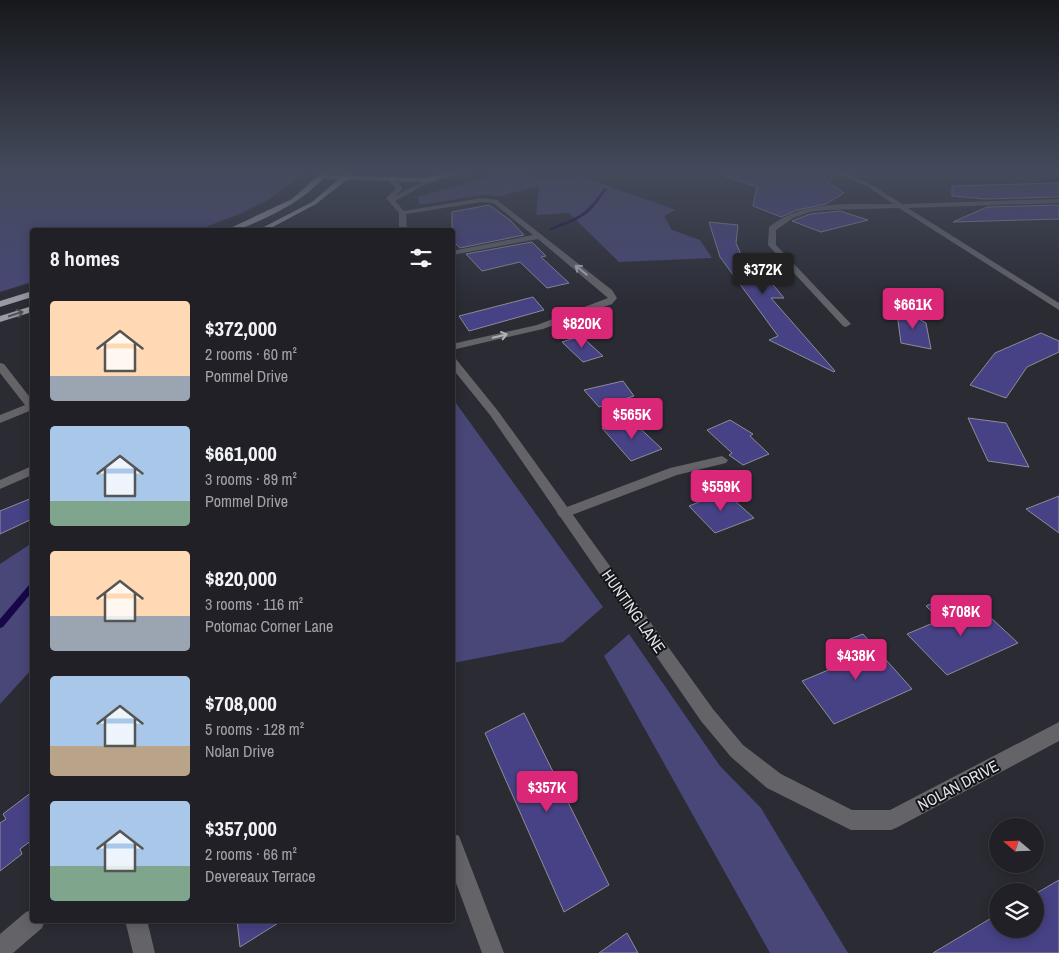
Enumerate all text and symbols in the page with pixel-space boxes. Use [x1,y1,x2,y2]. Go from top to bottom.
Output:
text: 8 homes [50,244,120,273]
icon: filters [407,244,435,272]
pin: $372K [728,252,798,295]
text: $372K [744,258,782,280]
one-way arrow [575,264,588,275]
pin: $661K [878,288,948,330]
text: $661K [894,293,932,315]
pin: $820K [547,306,617,349]
one-way arrow [8,309,24,318]
text: $820K [563,312,601,334]
text: $372,000 [205,314,277,343]
icon: home [90,321,150,381]
one-way arrow [491,331,507,340]
text: 2 rooms · 60 m² [205,343,297,365]
text: Pommel Drive [205,365,288,387]
pin: $565K [597,398,667,440]
text: $565K [613,403,651,425]
text: $661,000 [205,439,277,468]
icon: home [90,446,150,506]
text: 3 rooms · 89 m² [205,468,297,490]
pin: $559K [686,470,756,512]
text: $559K [702,475,740,497]
text: Pommel Drive [205,490,288,512]
text: $820,000 [205,564,277,593]
street label: HUNTING LANE [597,565,671,657]
icon: home [90,571,150,631]
text: 3 rooms · 116 m² [205,593,303,615]
pin: $708K [926,594,996,637]
text: $708K [942,600,980,622]
text: Potomac Corner Lane [205,615,333,637]
pin: $438K [821,638,891,681]
text: $438K [837,644,875,666]
text: $708,000 [205,689,277,718]
icon: home [90,696,150,756]
text: 5 rooms · 128 m² [205,718,304,740]
text: Nolan Drive [205,740,274,762]
street label: NOLAN DRIVE [914,754,1002,816]
pin: $357K [512,770,582,813]
text: $357K [528,776,566,798]
text: $357,000 [205,814,277,843]
north arrow [989,818,1044,872]
map controls [989,818,1044,938]
icon: home [90,821,150,881]
text: 2 rooms · 66 m² [205,843,297,865]
text: Devereaux Terrace [205,865,316,887]
button: layers [989,883,1044,938]

